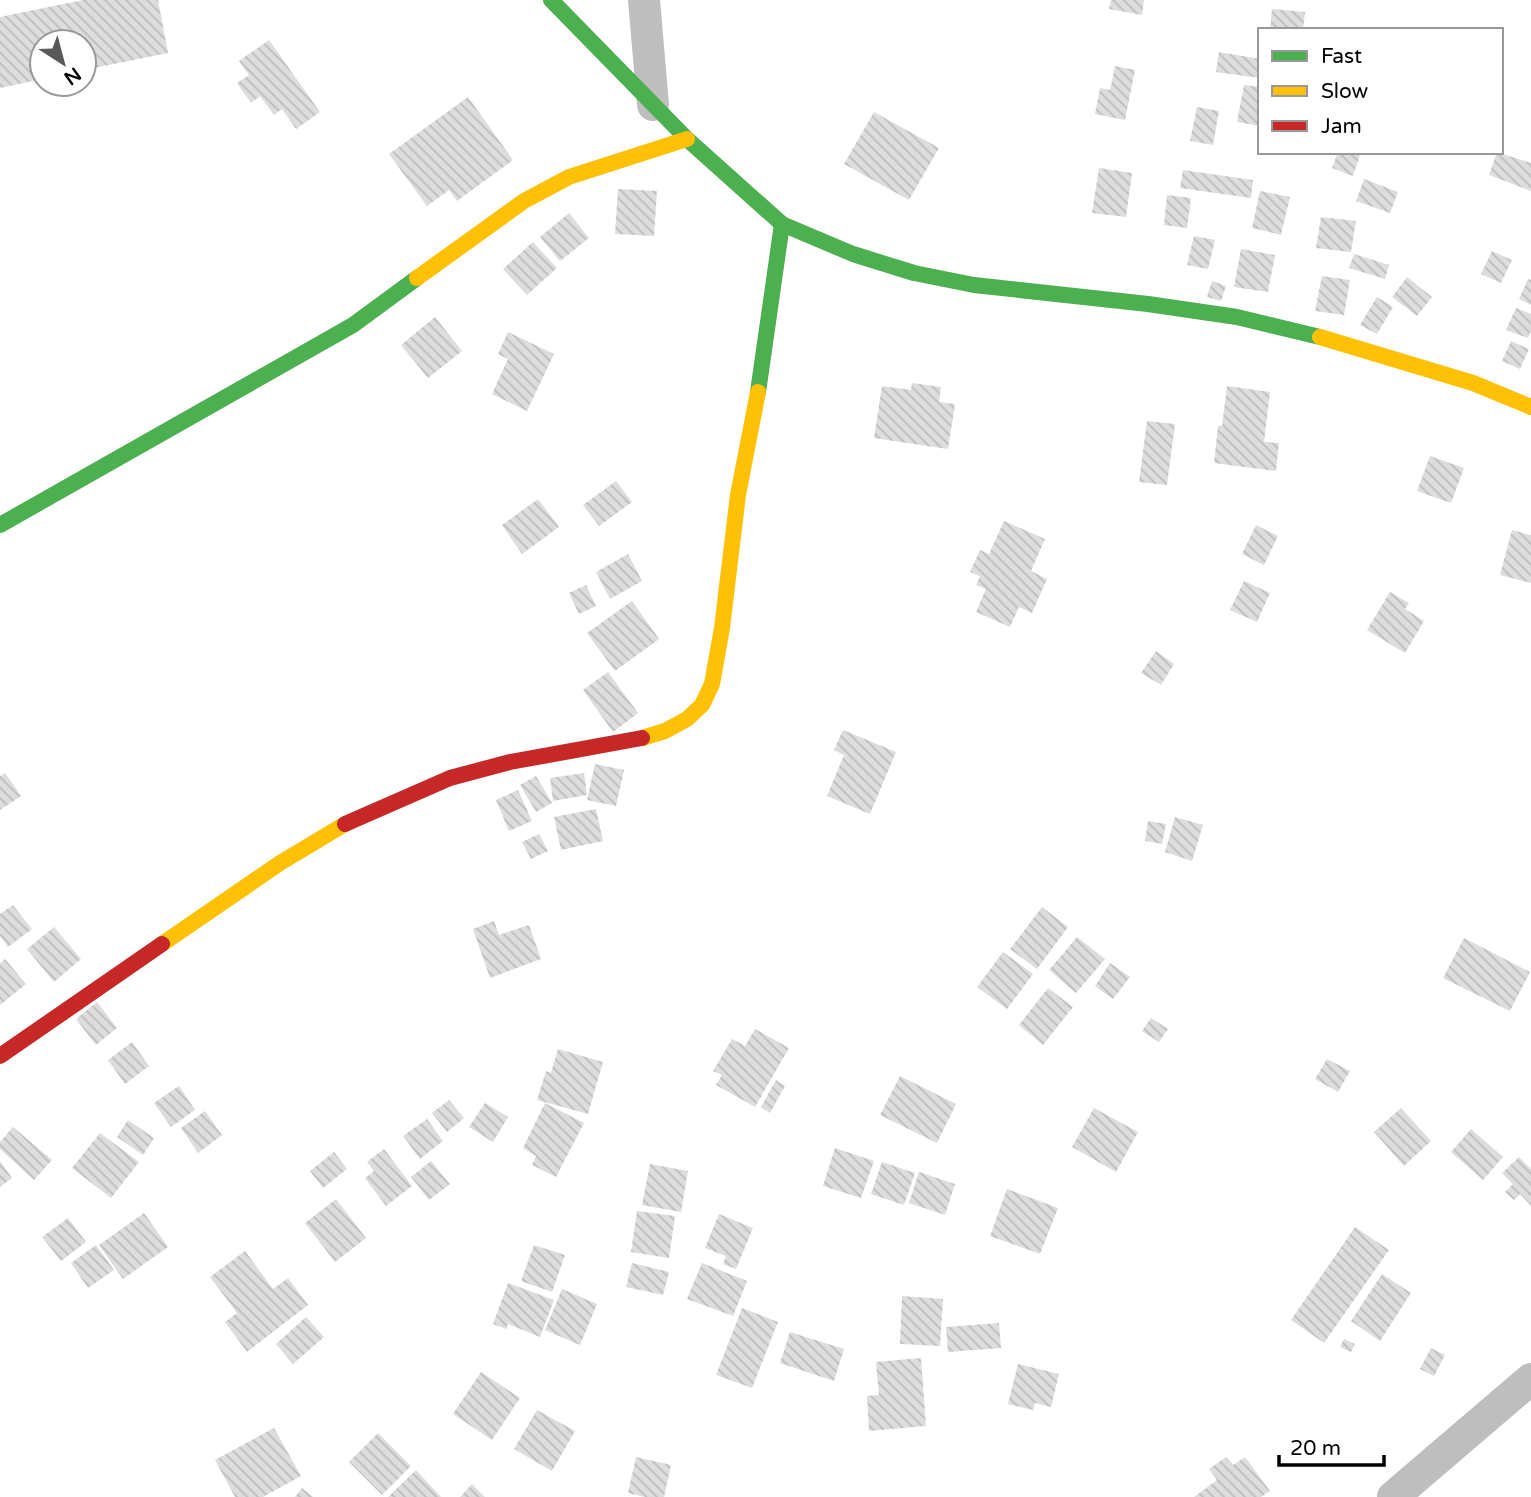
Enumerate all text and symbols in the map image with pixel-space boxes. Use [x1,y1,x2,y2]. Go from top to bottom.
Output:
north arrow [28,28,98,98]
legend [1258,28,1503,154]
text: Fast [1321,44,1362,69]
text: N [60,63,85,89]
text: Slow [1321,79,1369,104]
text: Jam [1321,114,1362,139]
scale bar [1279,1424,1384,1468]
text: 20 m [1290,1436,1341,1461]

